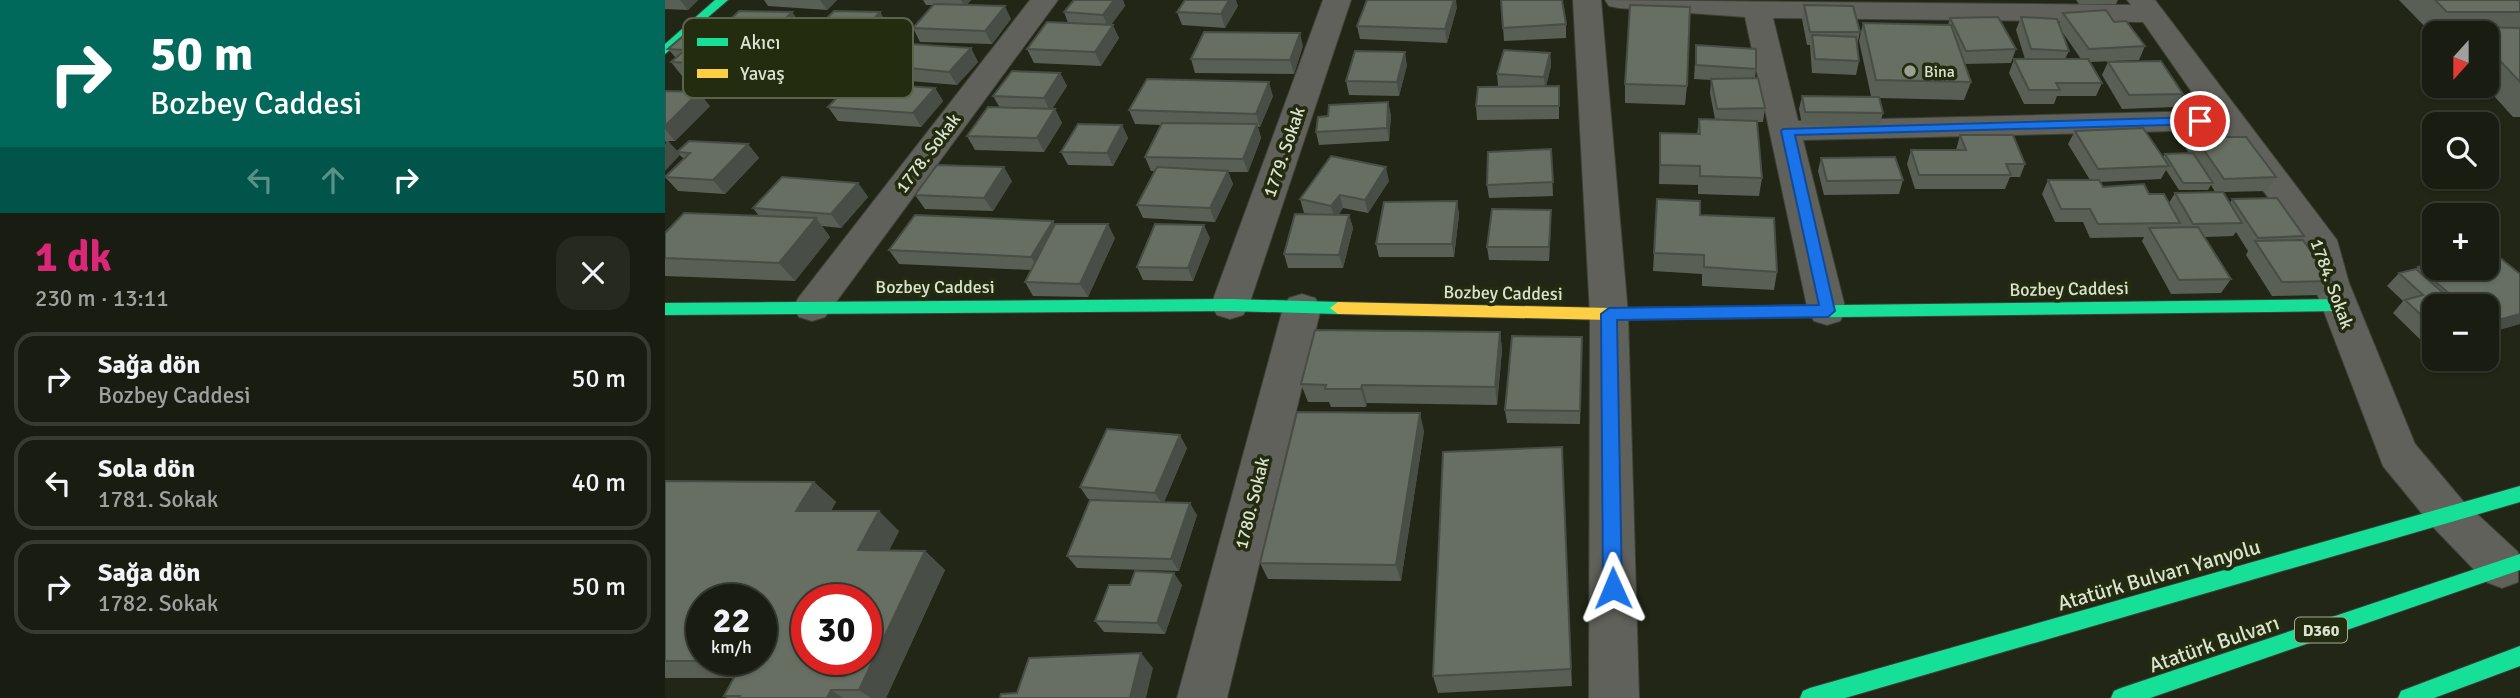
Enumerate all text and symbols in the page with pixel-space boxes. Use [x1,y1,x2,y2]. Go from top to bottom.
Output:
legend [683,18,913,98]
north arrow [2422,21,2499,98]
map controls [2422,21,2499,371]
text: 50 m [150,24,253,84]
icon: right [35,28,126,119]
text: Akıcı [740,31,780,55]
text: Yavaş [740,62,785,86]
place label: Bina [1924,62,1955,82]
marker: Bina [1902,63,1918,79]
text: Bozbey Caddesi [150,84,362,123]
pin [2170,91,2230,151]
icon: arrive [2181,102,2219,140]
street label: 1779. Sokak [1258,104,1310,200]
street label: 1778. Sokak [891,109,965,197]
button: search [2422,112,2499,189]
icon: left [241,161,279,199]
icon: ahead [314,161,352,199]
icon: right [387,161,425,199]
button: + [2422,203,2499,280]
text: 1 dk [35,232,112,283]
button: close [556,236,630,310]
street label: 1784. Sokak [2306,236,2358,332]
street label: Bozbey Caddesi [875,276,995,298]
street label: Bozbey Caddesi [2009,277,2129,301]
street label: Bozbey Caddesi [1443,281,1563,305]
text: 230 m · 13:11 [35,284,169,313]
button: − [2422,294,2499,371]
text: Sağa dön [98,349,201,381]
icon: right [39,360,77,398]
text: 50 m [571,363,626,395]
text: Bozbey Caddesi [98,381,250,410]
text: Sola dön [98,453,195,485]
street label: 1780. Sokak [1230,455,1274,551]
icon: left [39,464,77,502]
text: 40 m [571,467,626,499]
text: 1781. Sokak [98,485,218,514]
street label: Atatürk Bulvarı Yanyolu [2055,534,2263,616]
position arrow [1576,551,1650,625]
text: Sağa dön [98,557,201,589]
icon: right [39,568,77,606]
text: 50 m [571,571,626,603]
speed limit sign: 30 [791,584,882,675]
text: 1782. Sokak [98,589,218,618]
text: 22 [713,599,750,642]
street label: Atatürk Bulvarı [2145,610,2283,678]
road number: D360 [2295,618,2347,642]
text: km/h [711,636,752,658]

